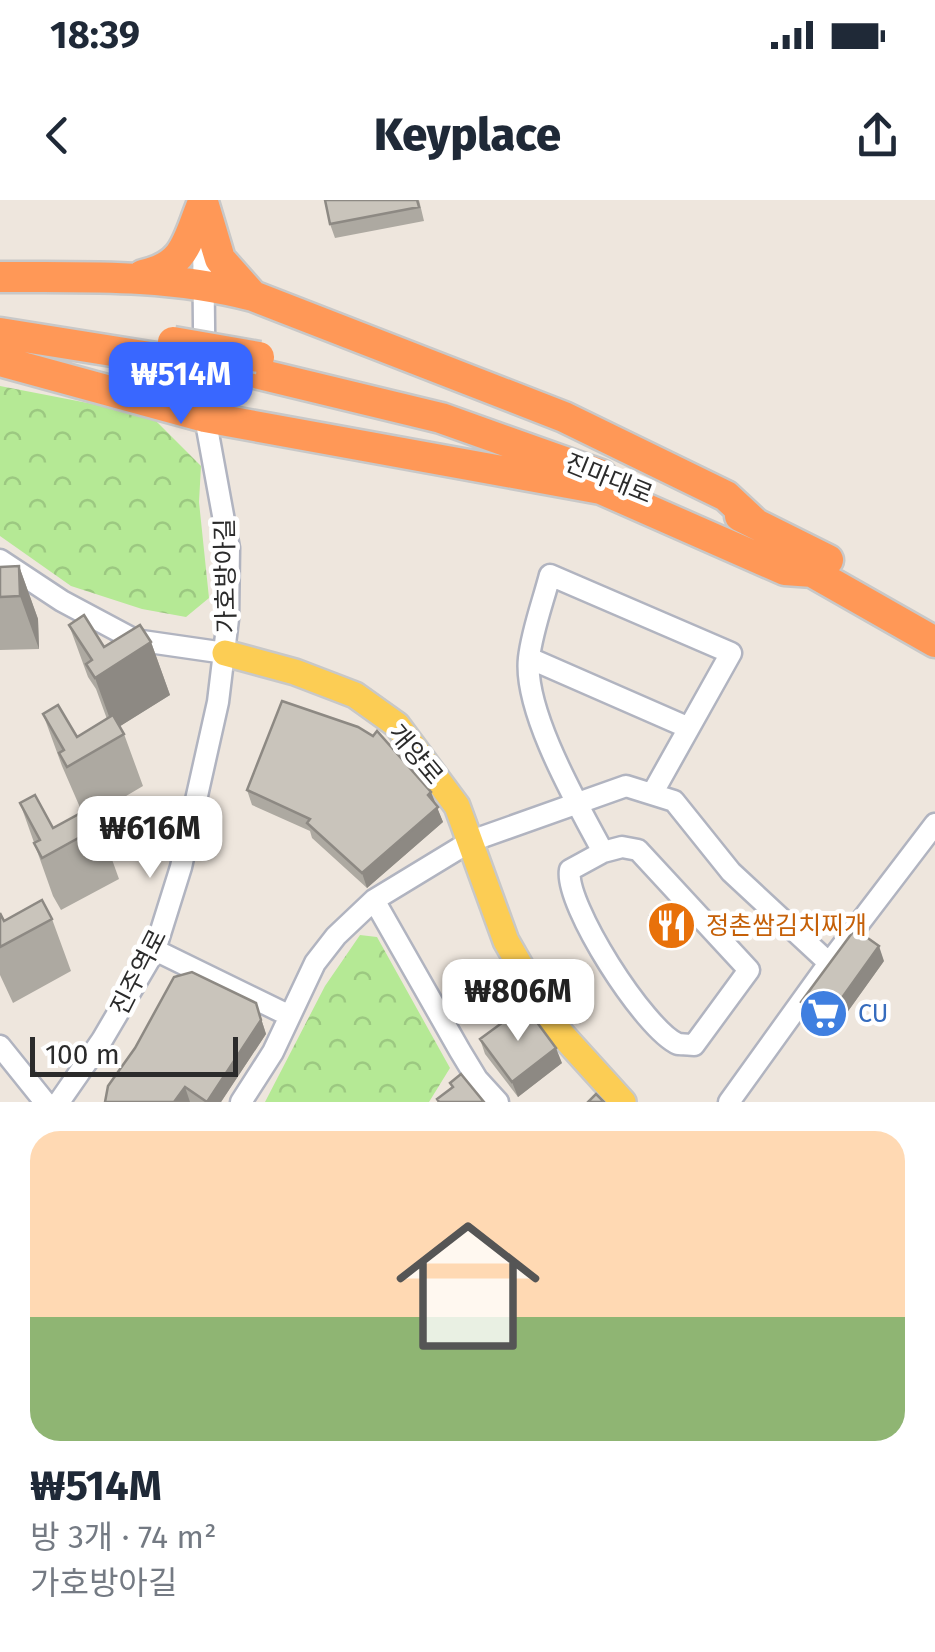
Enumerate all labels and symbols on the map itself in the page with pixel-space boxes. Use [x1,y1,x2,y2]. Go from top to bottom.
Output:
pin: ₩514M [111,342,251,427]
street label: 진마대로 [560,448,657,510]
street label: 가호방아길 [210,518,242,634]
street label: 개양로 [382,719,449,791]
pin: ₩616M [80,796,220,881]
restaurant icon: 정촌쌈김치찌개 [645,899,697,951]
place label: 정촌쌈김치찌개 [706,911,867,941]
street label: 진주역로 [105,925,173,1020]
pin: ₩806M [448,959,588,1044]
supermarket icon: CU [797,987,849,1039]
place label: CU [858,999,888,1029]
scale bar [30,1032,238,1076]

